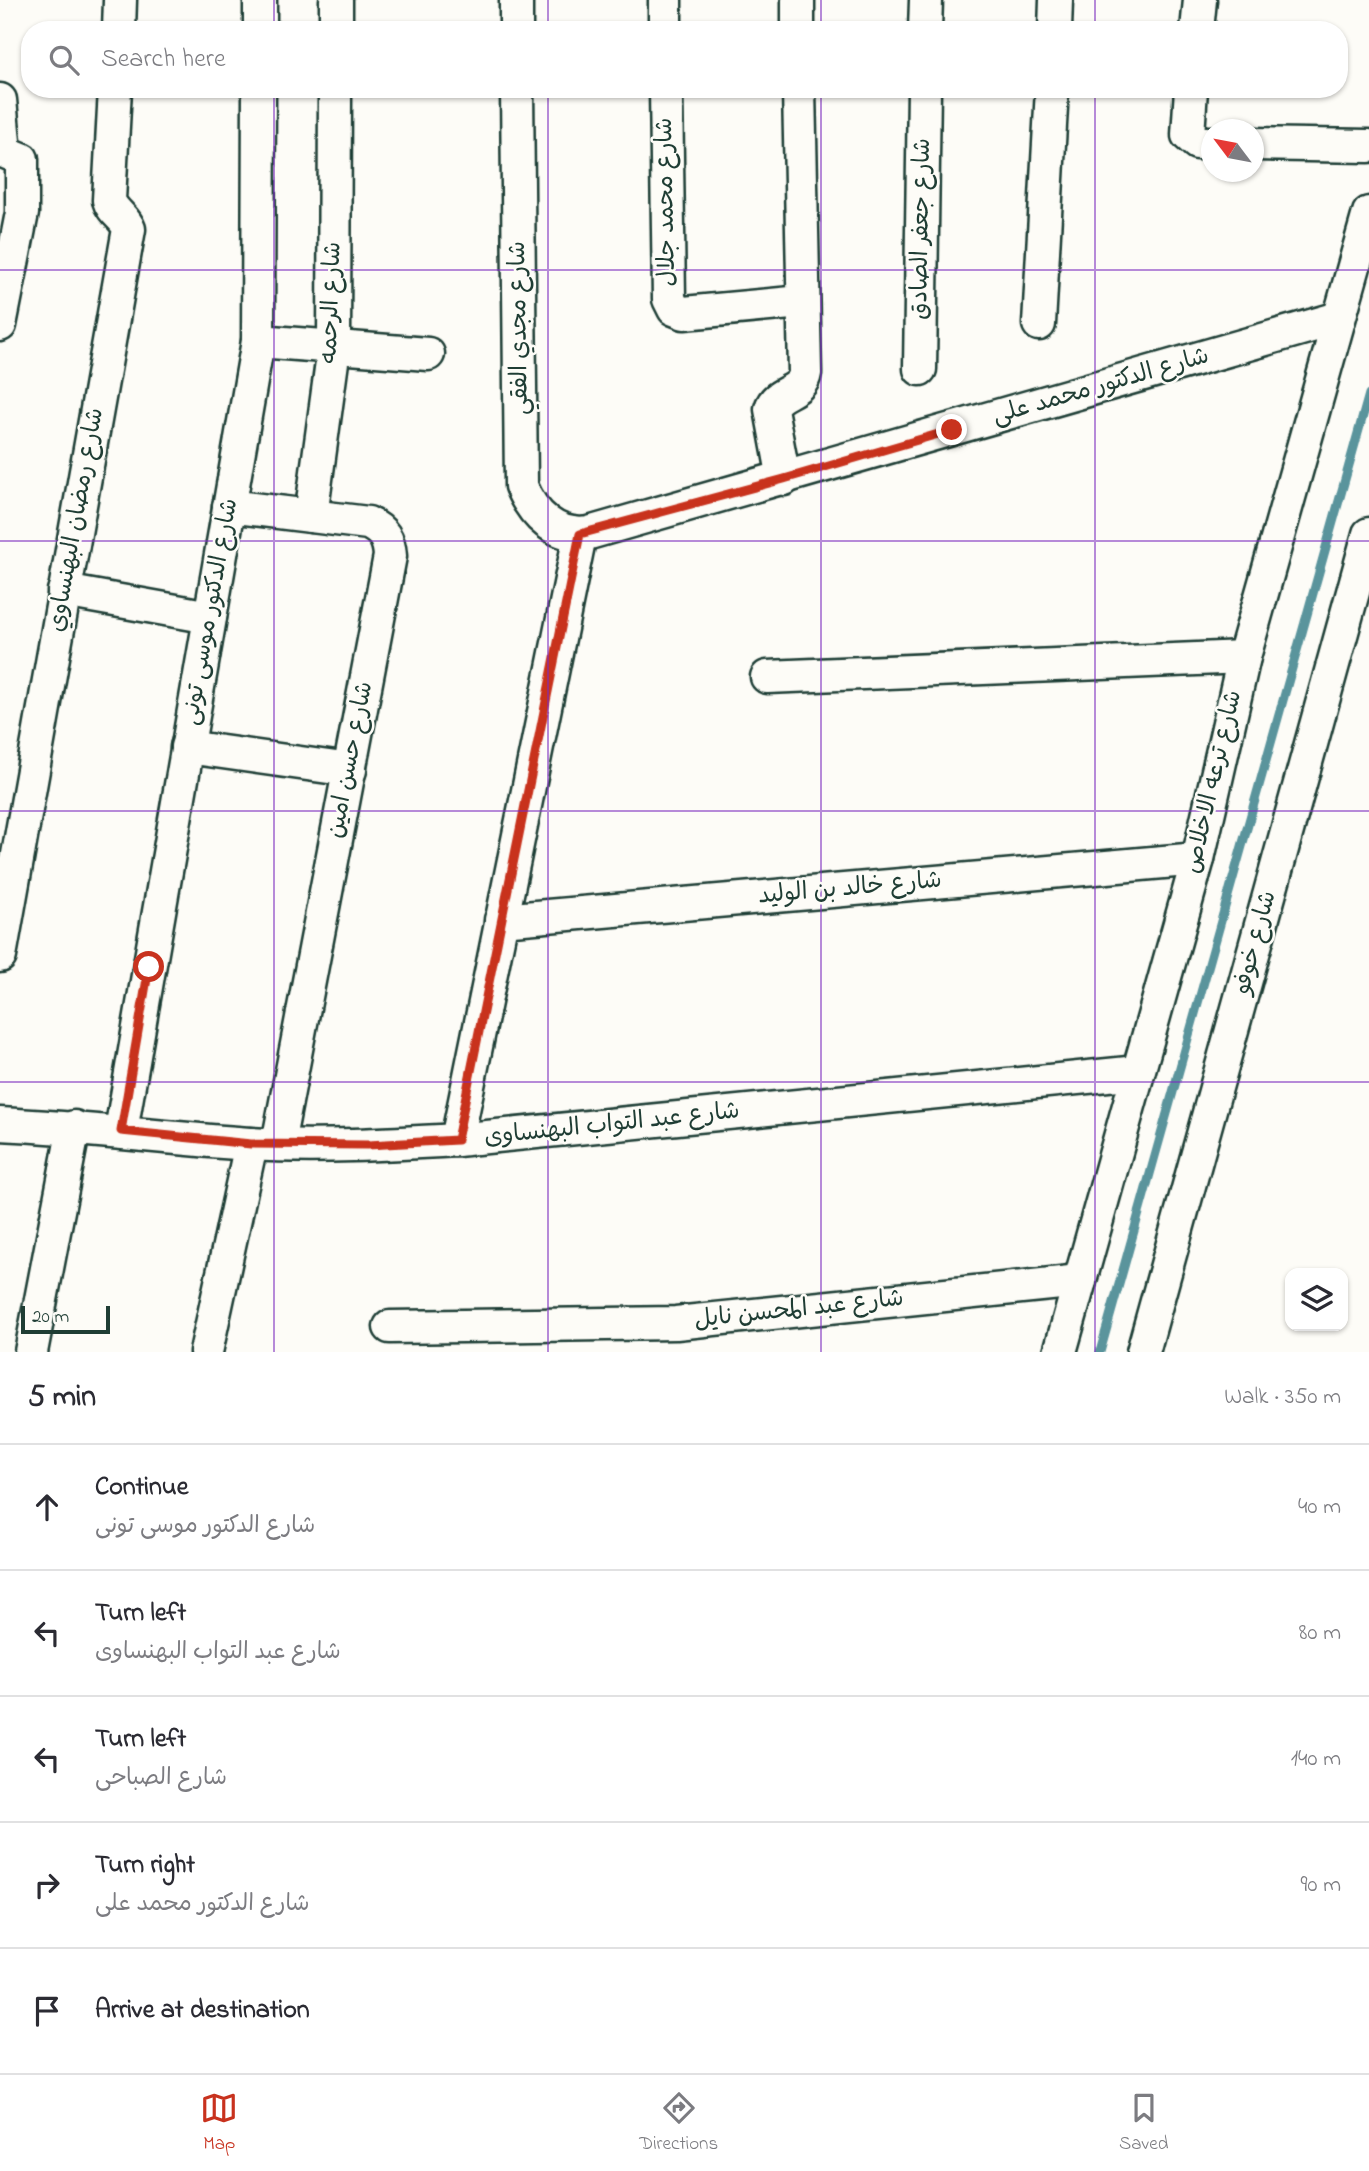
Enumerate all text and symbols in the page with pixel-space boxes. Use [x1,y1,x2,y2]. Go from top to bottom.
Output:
search box [21,21,1348,98]
icon: search [45,41,83,79]
text: Search here [101,41,226,79]
street label: شارع محمد جلال [648,117,686,287]
north arrow [1201,119,1264,182]
street label: شارع جعفر الصادق [903,138,941,320]
street label: شارع الرحمه [312,241,352,365]
street label: شارع مجدي الفقي [501,241,540,415]
street label: شارع الدكتور محمد على [989,339,1213,435]
street label: شارع رمضان البهنساوي [40,405,114,635]
route end [936,414,967,445]
street label: شارع الدكتور موسى تونى [174,496,248,728]
street label: شارع حسن امين [319,679,383,841]
street label: شارع ترعه الاخلاص [1176,687,1252,877]
street label: شارع خالد بن الوليد [757,864,943,914]
street label: شارع خوفو [1225,887,1287,1000]
route start [133,951,164,982]
street label: شارع عبد التواب البهنساوى [483,1094,741,1156]
map controls [1285,1268,1348,1331]
button: layers [1285,1268,1348,1331]
street label: شارع عبد المحسن نايل [693,1282,905,1338]
scale bar [21,1303,110,1335]
text: 20 m [32,1304,69,1331]
text: 5 min [28,1376,96,1420]
text: Walk · 350 m [1224,1381,1341,1414]
text: Continue [95,1469,188,1507]
icon: ahead [28,1488,66,1526]
text: 40 m [1298,1491,1341,1524]
text: شارع الدكتور موسى تونى [95,1510,315,1543]
text: Turn left [95,1595,186,1633]
icon: left [28,1614,66,1652]
text: 80 m [1299,1617,1341,1650]
text: شارع عبد التواب البهنساوى [95,1636,341,1669]
text: Turn left [95,1721,186,1759]
icon: left [28,1740,66,1778]
text: 140 m [1291,1743,1341,1776]
text: شارع الصباحى [95,1762,227,1795]
text: Turn right [95,1847,195,1885]
icon: right [28,1866,66,1904]
text: 90 m [1301,1869,1341,1902]
text: شارع الدكتور محمد على [95,1888,309,1921]
icon: arrive [28,1992,66,2030]
text: Arrive at destination [95,1992,310,2030]
tab: Map [200,2089,238,2158]
tab: Directions [639,2089,718,2158]
tab: Saved [1119,2089,1169,2158]

